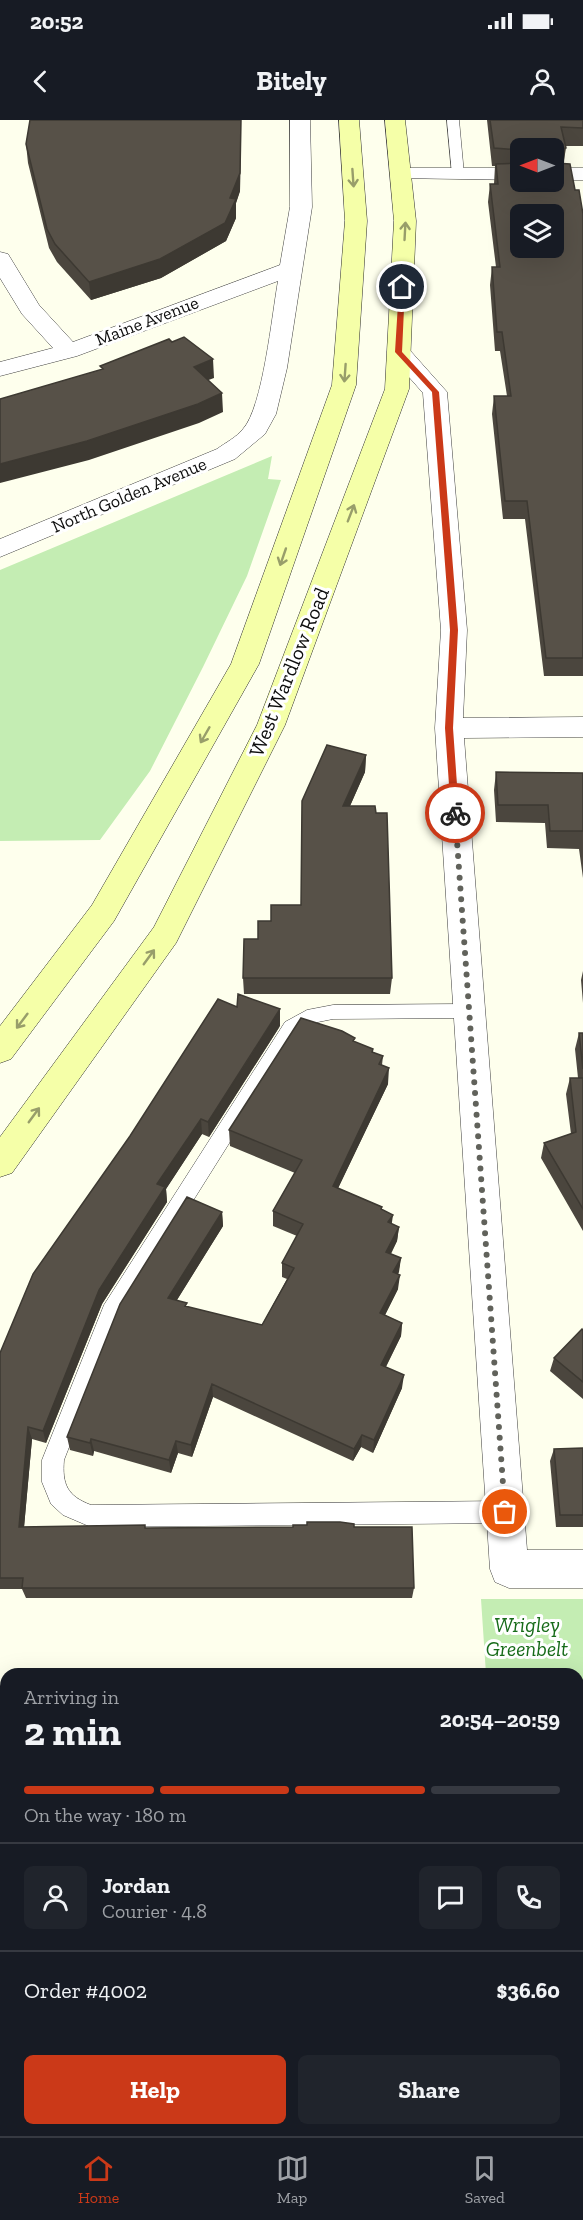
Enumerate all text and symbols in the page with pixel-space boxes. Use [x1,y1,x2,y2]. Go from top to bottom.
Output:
text: 20:52 [30,8,83,35]
icon: back [24,65,57,98]
text: Bitely [256,65,327,97]
icon: person [526,65,559,98]
north arrow [510,138,564,192]
map controls [510,138,564,258]
one-way arrow [348,168,359,188]
button: layers [510,204,564,258]
one-way arrow [399,222,410,241]
pin [376,261,427,312]
icon: home [385,270,418,303]
street label: Maine Avenue [92,291,202,351]
one-way arrow [339,362,350,382]
street label: North Golden Avenue [48,452,210,538]
one-way arrow [346,504,357,523]
one-way arrow [276,547,287,566]
street label: West Wardlow Road [243,583,334,760]
one-way arrow [198,726,210,743]
courier [425,783,485,843]
icon: bike [439,797,472,830]
one-way arrow [143,950,155,966]
one-way arrow [16,1012,28,1028]
one-way arrow [28,1108,41,1124]
pin [479,1486,530,1537]
icon: bag [488,1495,521,1528]
park label: Wrigley Greenbelt [486,1612,568,1661]
text: Arriving in [24,1685,119,1709]
text: 20:54–20:59 [440,1706,560,1733]
text: 2 min [24,1708,121,1755]
text: On the way · 180 m [24,1803,186,1827]
button: person [24,1866,87,1929]
button: chat [419,1866,482,1929]
button: phone [497,1866,560,1929]
text: Jordan [102,1872,170,1899]
text: Courier · 4.8 [102,1899,207,1923]
text: Order #4002 [24,1977,147,2004]
text: $36.60 [497,1977,560,2004]
button: Help [24,2055,286,2124]
button: Share [298,2055,560,2124]
tab: Home [78,2152,119,2207]
tab: Map [276,2152,309,2207]
tab: Saved [465,2152,505,2207]

